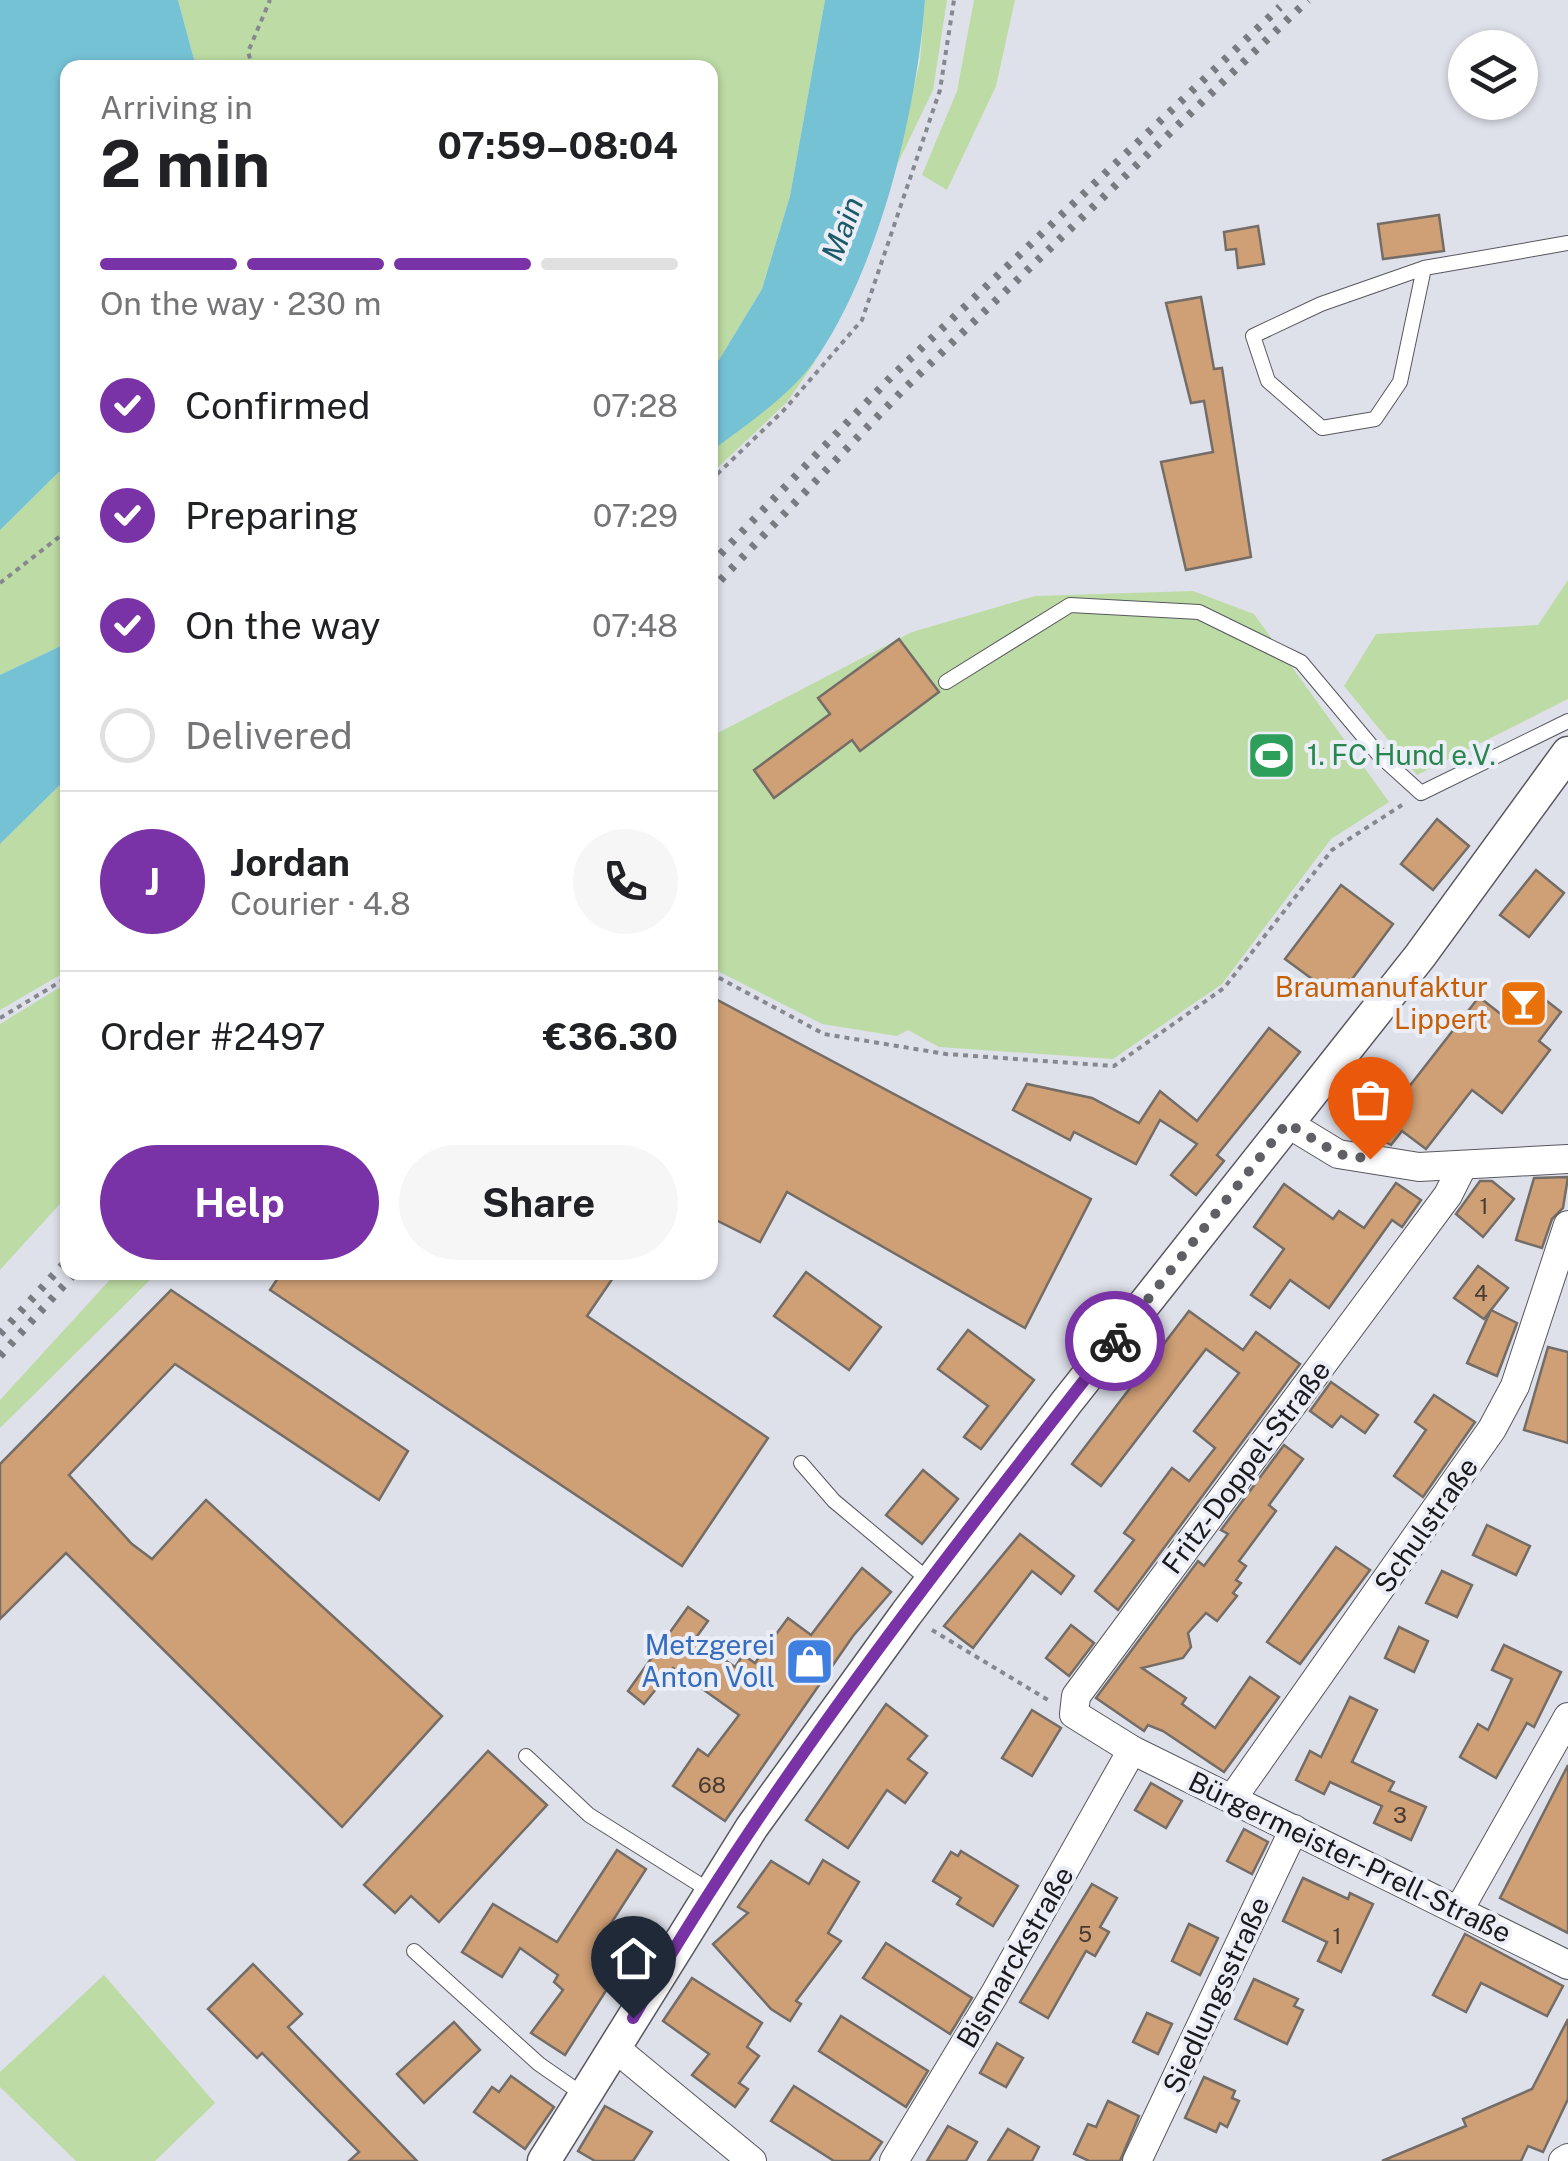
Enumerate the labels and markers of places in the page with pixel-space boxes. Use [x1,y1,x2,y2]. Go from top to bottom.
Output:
sports icon: 1. FC Hund e.V. [1246,729,1298,781]
place label: 1. FC Hund e.V. [1307,738,1496,771]
place label: Braumanufaktur Lippert [1275,970,1488,1035]
bar icon: Braumanufaktur Lippert [1497,977,1549,1029]
pin [1328,1057,1413,1160]
place label: Metzgerei Anton Voll [641,1628,775,1693]
shop icon: Metzgerei Anton Voll [784,1635,836,1687]
pin [591,1916,676,2019]

